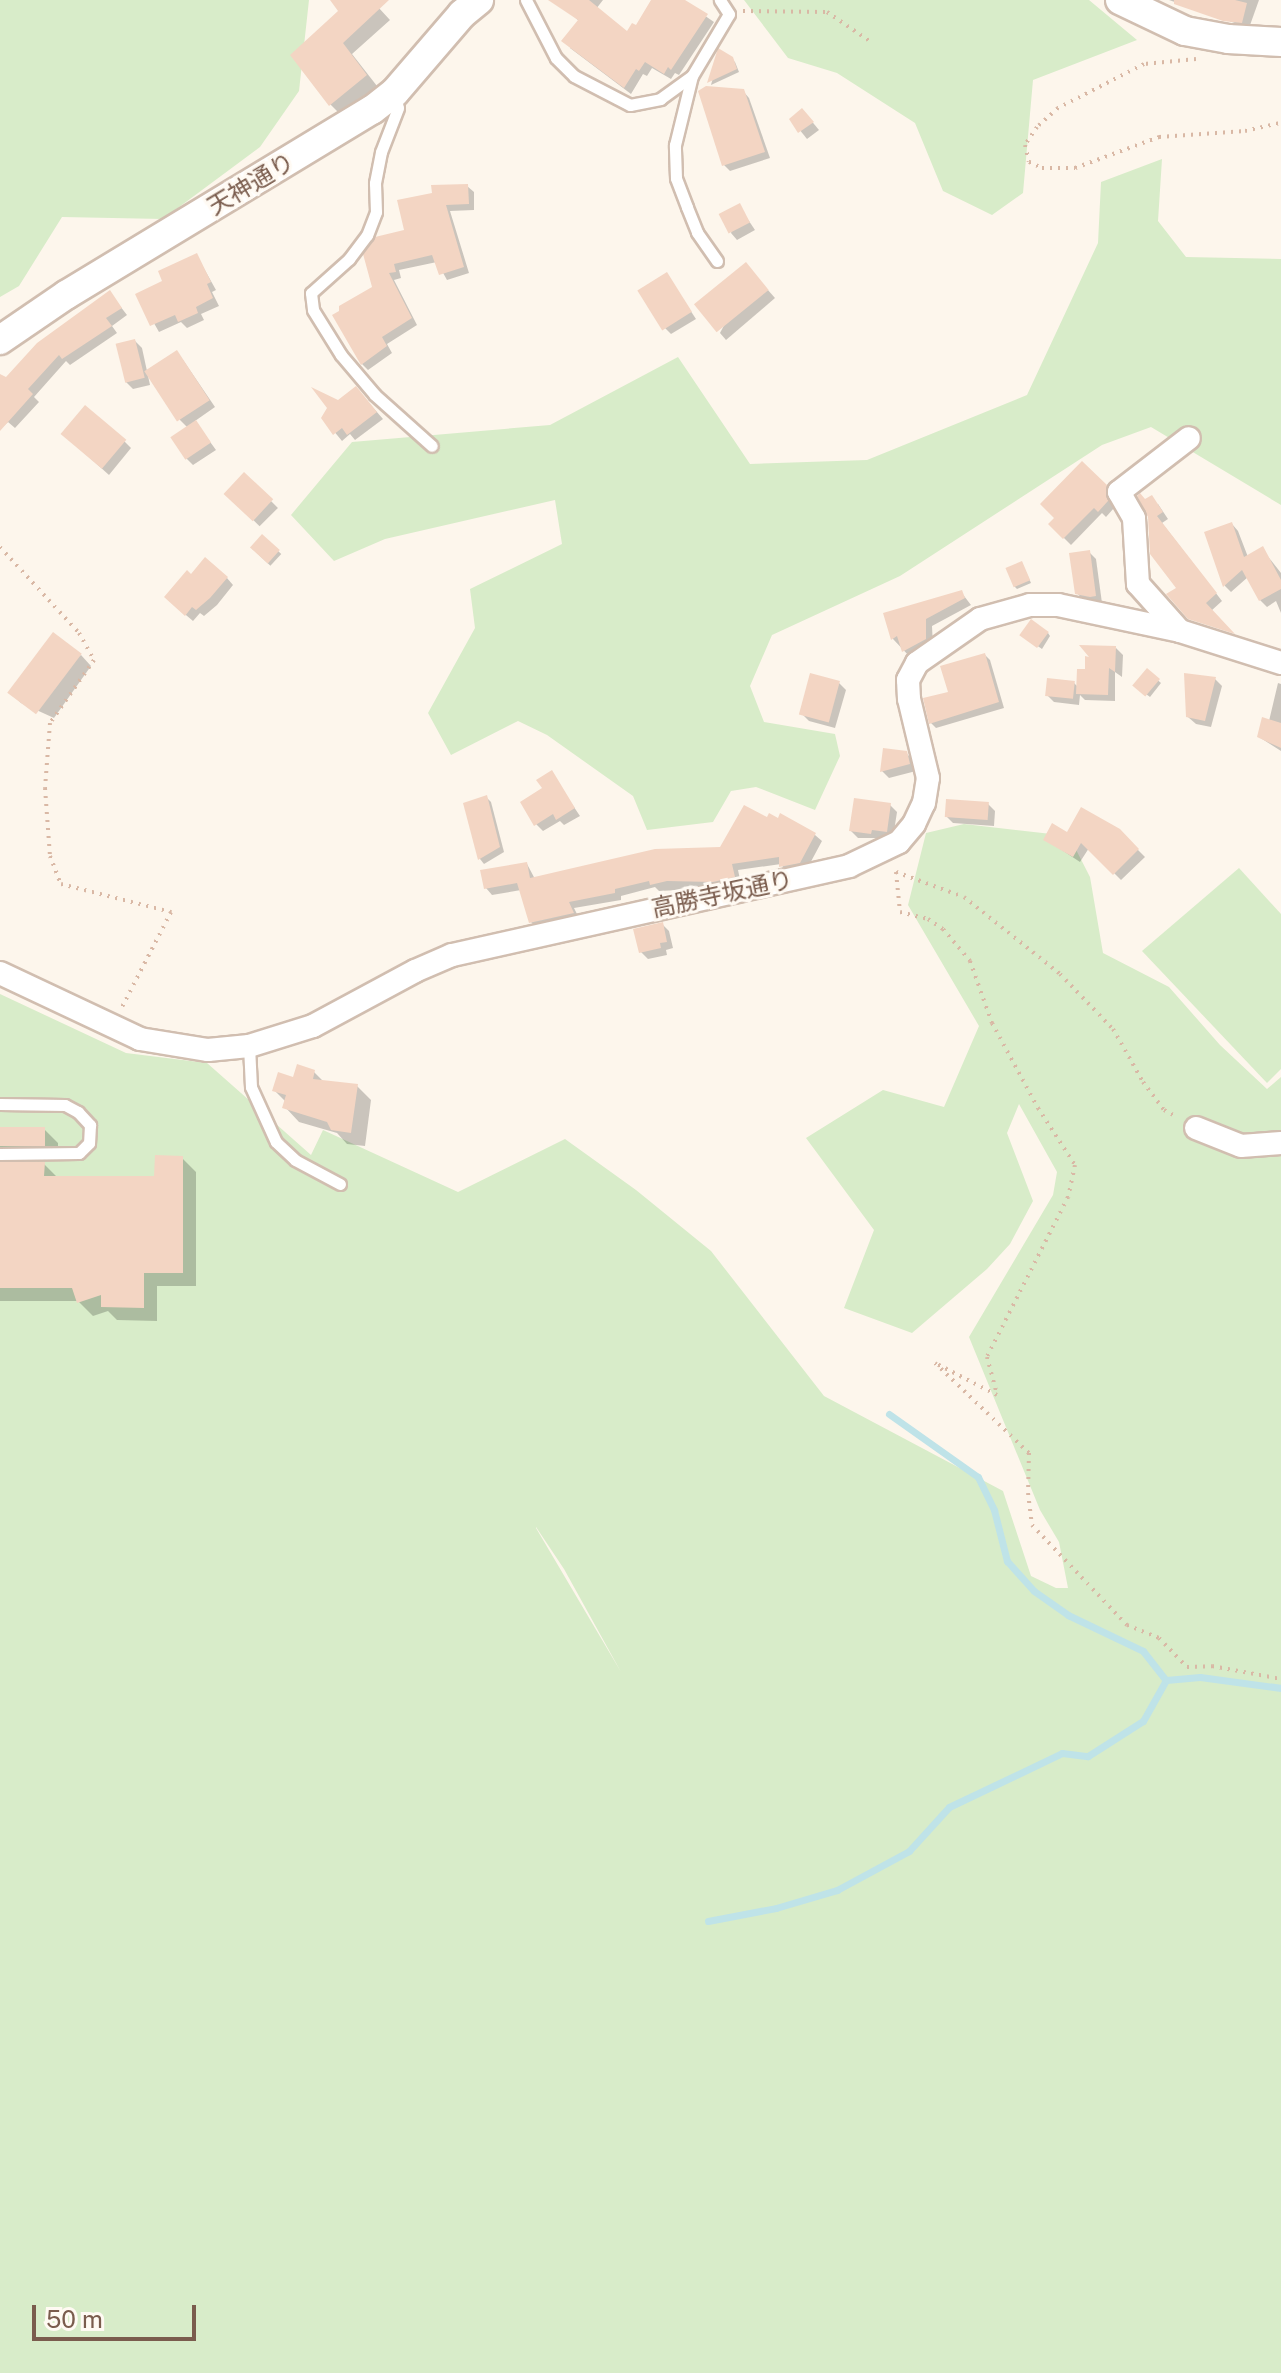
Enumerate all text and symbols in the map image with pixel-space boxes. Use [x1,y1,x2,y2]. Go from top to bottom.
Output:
street label: 天神通り [202,147,300,221]
street label: 高勝寺坂通り [649,865,795,923]
scale bar [36,2289,200,2339]
text: 50 m [46,2305,103,2333]

